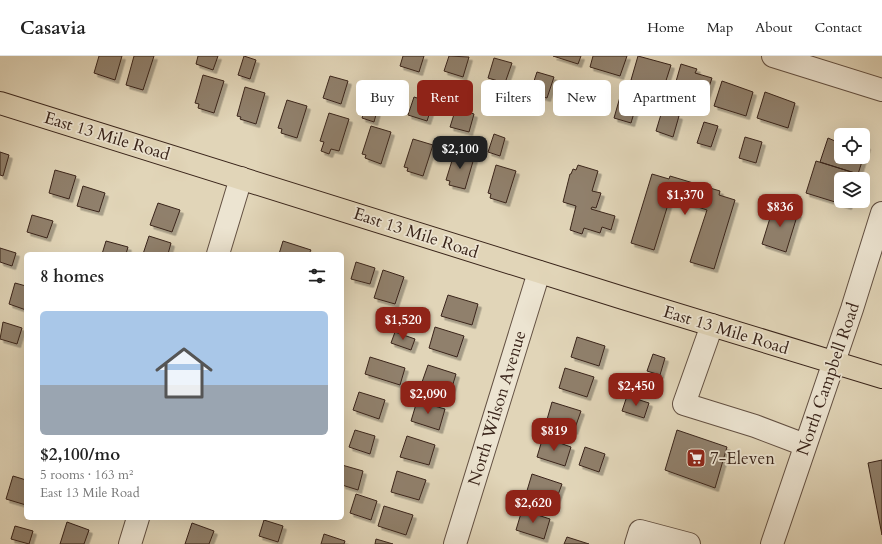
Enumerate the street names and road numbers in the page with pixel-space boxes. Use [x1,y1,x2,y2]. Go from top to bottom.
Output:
street label: East 13 Mile Road [41,106,173,166]
street label: East 13 Mile Road [351,202,481,264]
street label: North Campbell Road [791,299,865,459]
street label: East 13 Mile Road [660,300,792,360]
street label: North Wilson Avenue [462,328,532,488]

